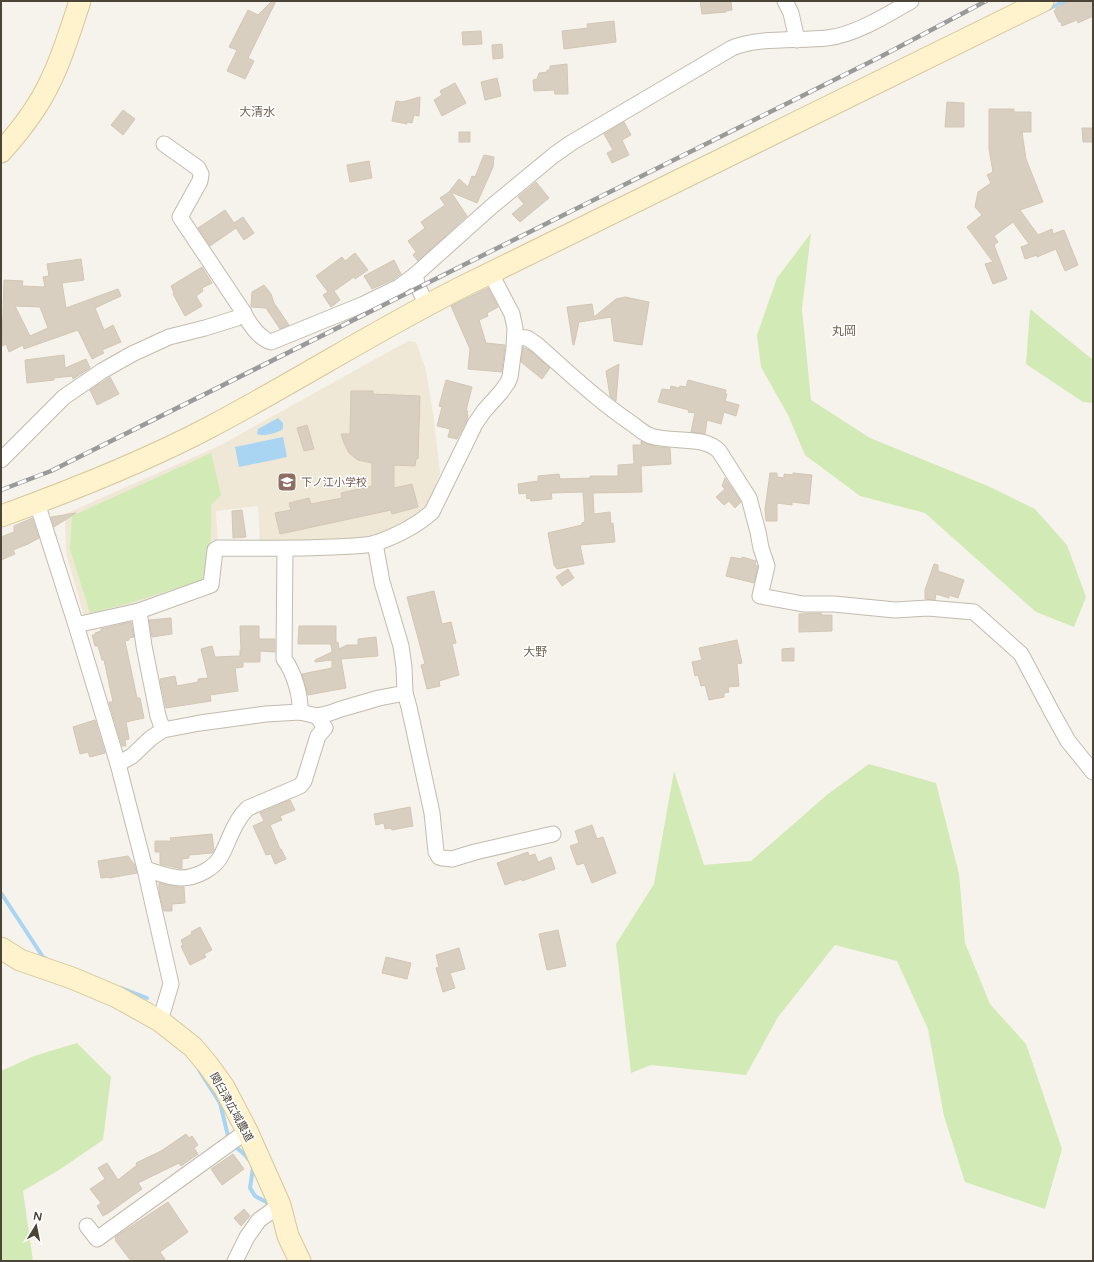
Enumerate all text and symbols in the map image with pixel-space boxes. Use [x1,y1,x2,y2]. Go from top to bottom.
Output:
district label: 大清水 [239,105,275,119]
district label: 丸岡 [832,324,856,338]
school or university icon: 下ノ江小学校 [276,471,298,493]
place label: 下ノ江小学校 [301,476,367,489]
district label: 大野 [523,645,547,659]
street label: 関臼津広域農道 [207,1070,256,1144]
north arrow [16,1206,56,1246]
text: N [32,1209,43,1224]

